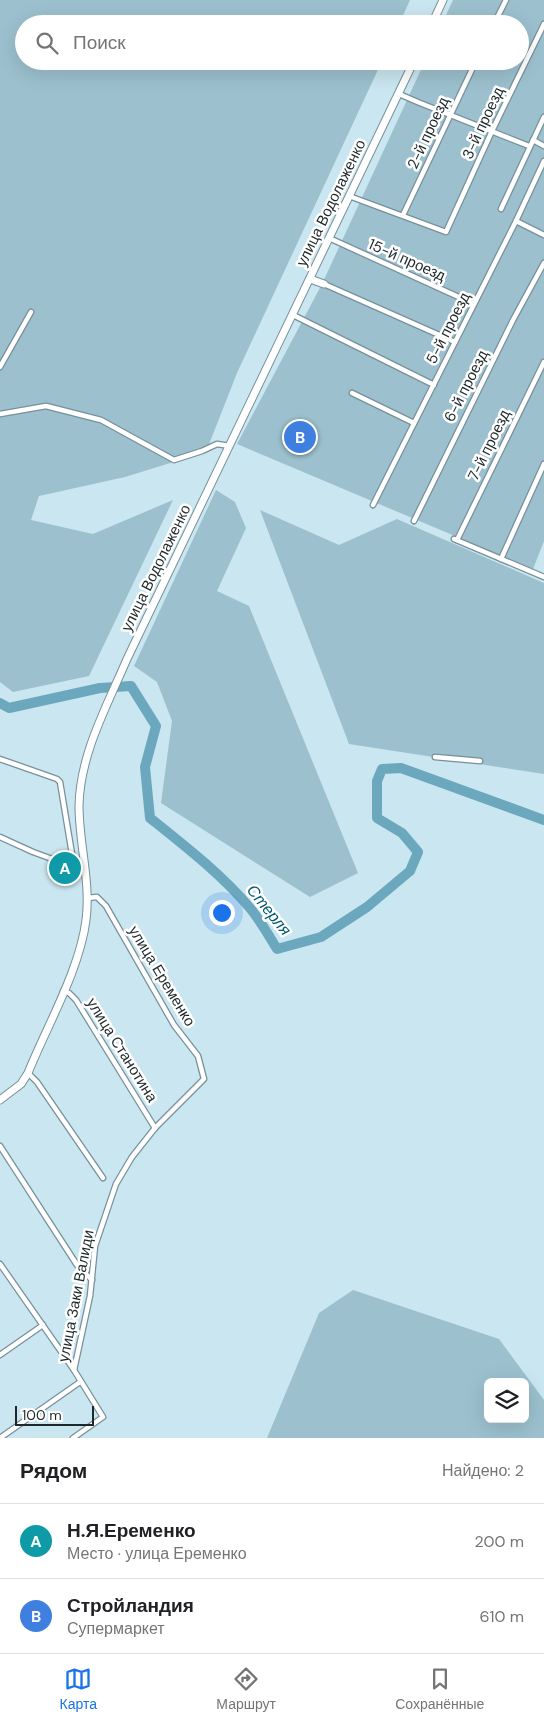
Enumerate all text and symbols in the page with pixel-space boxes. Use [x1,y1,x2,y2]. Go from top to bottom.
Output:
search box [15,15,529,70]
icon: search [33,29,61,57]
text: Поиск [73,30,126,55]
street label: 3-й проезд [458,83,509,162]
street label: 2-й проезд [403,94,453,172]
street label: улица Водолаженко [292,136,370,270]
street label: 15-й проезд [365,234,449,286]
street label: 5-й проезд [421,289,475,367]
street label: 6-й проезд [439,346,493,425]
street label: 7-й проезд [463,406,515,484]
pin: B [284,418,316,456]
street label: улица Водолаженко [117,501,195,635]
pin: A [49,849,81,887]
water label: Стерля [242,880,296,940]
your location [209,900,235,926]
street label: улица Еременко [124,922,200,1030]
street label: улица Станотина [82,994,162,1106]
street label: улица Заки Валиди [53,1228,99,1364]
map controls [484,1378,529,1423]
button: layers [484,1378,529,1423]
scale bar [15,1403,94,1426]
text: 100 m [22,1406,62,1424]
text: Рядом [20,1457,87,1485]
text: Найдено: 2 [442,1460,524,1481]
text: Н.Я.Еременко [67,1518,196,1543]
text: A [30,1531,42,1552]
text: 200 m [475,1531,524,1552]
text: Место · улица Еременко [67,1543,247,1564]
text: Стройландия [67,1593,194,1618]
text: B [31,1606,41,1627]
text: 610 m [480,1606,524,1627]
text: Супермаркет [67,1618,165,1639]
tab: Карта [60,1665,97,1713]
tab: Маршрут [216,1665,276,1713]
tab: Сохранённые [395,1665,484,1713]

